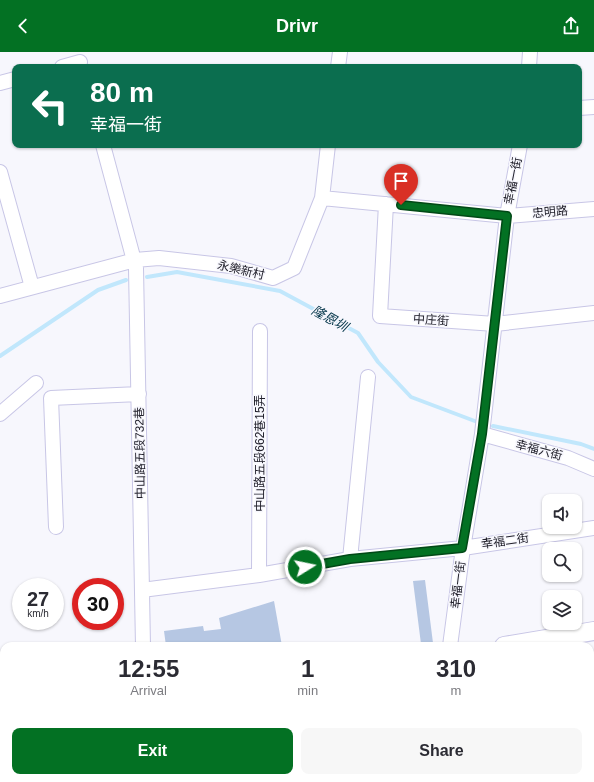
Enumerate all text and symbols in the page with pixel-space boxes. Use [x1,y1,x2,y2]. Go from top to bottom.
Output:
icon: back [12,15,34,37]
icon: share [560,15,582,37]
text: Drivr [276,16,318,36]
text: 80 m [90,77,154,108]
icon: left [24,80,76,132]
text: 幸福一街 [90,115,162,135]
street label: 幸福一街 [502,156,524,206]
pin [384,164,418,205]
icon: arrive [390,170,412,192]
street label: 忠明路 [531,203,569,221]
street label: 永樂新村 [216,258,267,282]
water label: 隆恩圳 [309,302,352,335]
street label: 中庄街 [413,312,449,328]
street label: 中山路五段662巷15弄 [253,394,267,512]
street label: 中山路五段732巷 [132,407,148,499]
street label: 幸福六街 [514,437,564,463]
map controls [542,494,582,630]
button: sound [542,494,582,534]
street label: 幸福二街 [480,531,530,551]
button: search [542,542,582,582]
position arrow [284,546,326,588]
street label: 幸福一街 [448,560,468,610]
speed limit sign: 30 [72,578,124,630]
text: 27 [27,588,49,610]
button: layers [542,590,582,630]
text: km/h [27,608,49,619]
text: 12:55 [118,655,179,682]
text: 1 [301,655,314,682]
text: 310 [436,655,476,682]
text: Arrival [130,683,167,698]
text: min [297,683,318,698]
text: m [451,683,461,698]
button: Exit [12,728,293,774]
button: Share [301,728,582,774]

